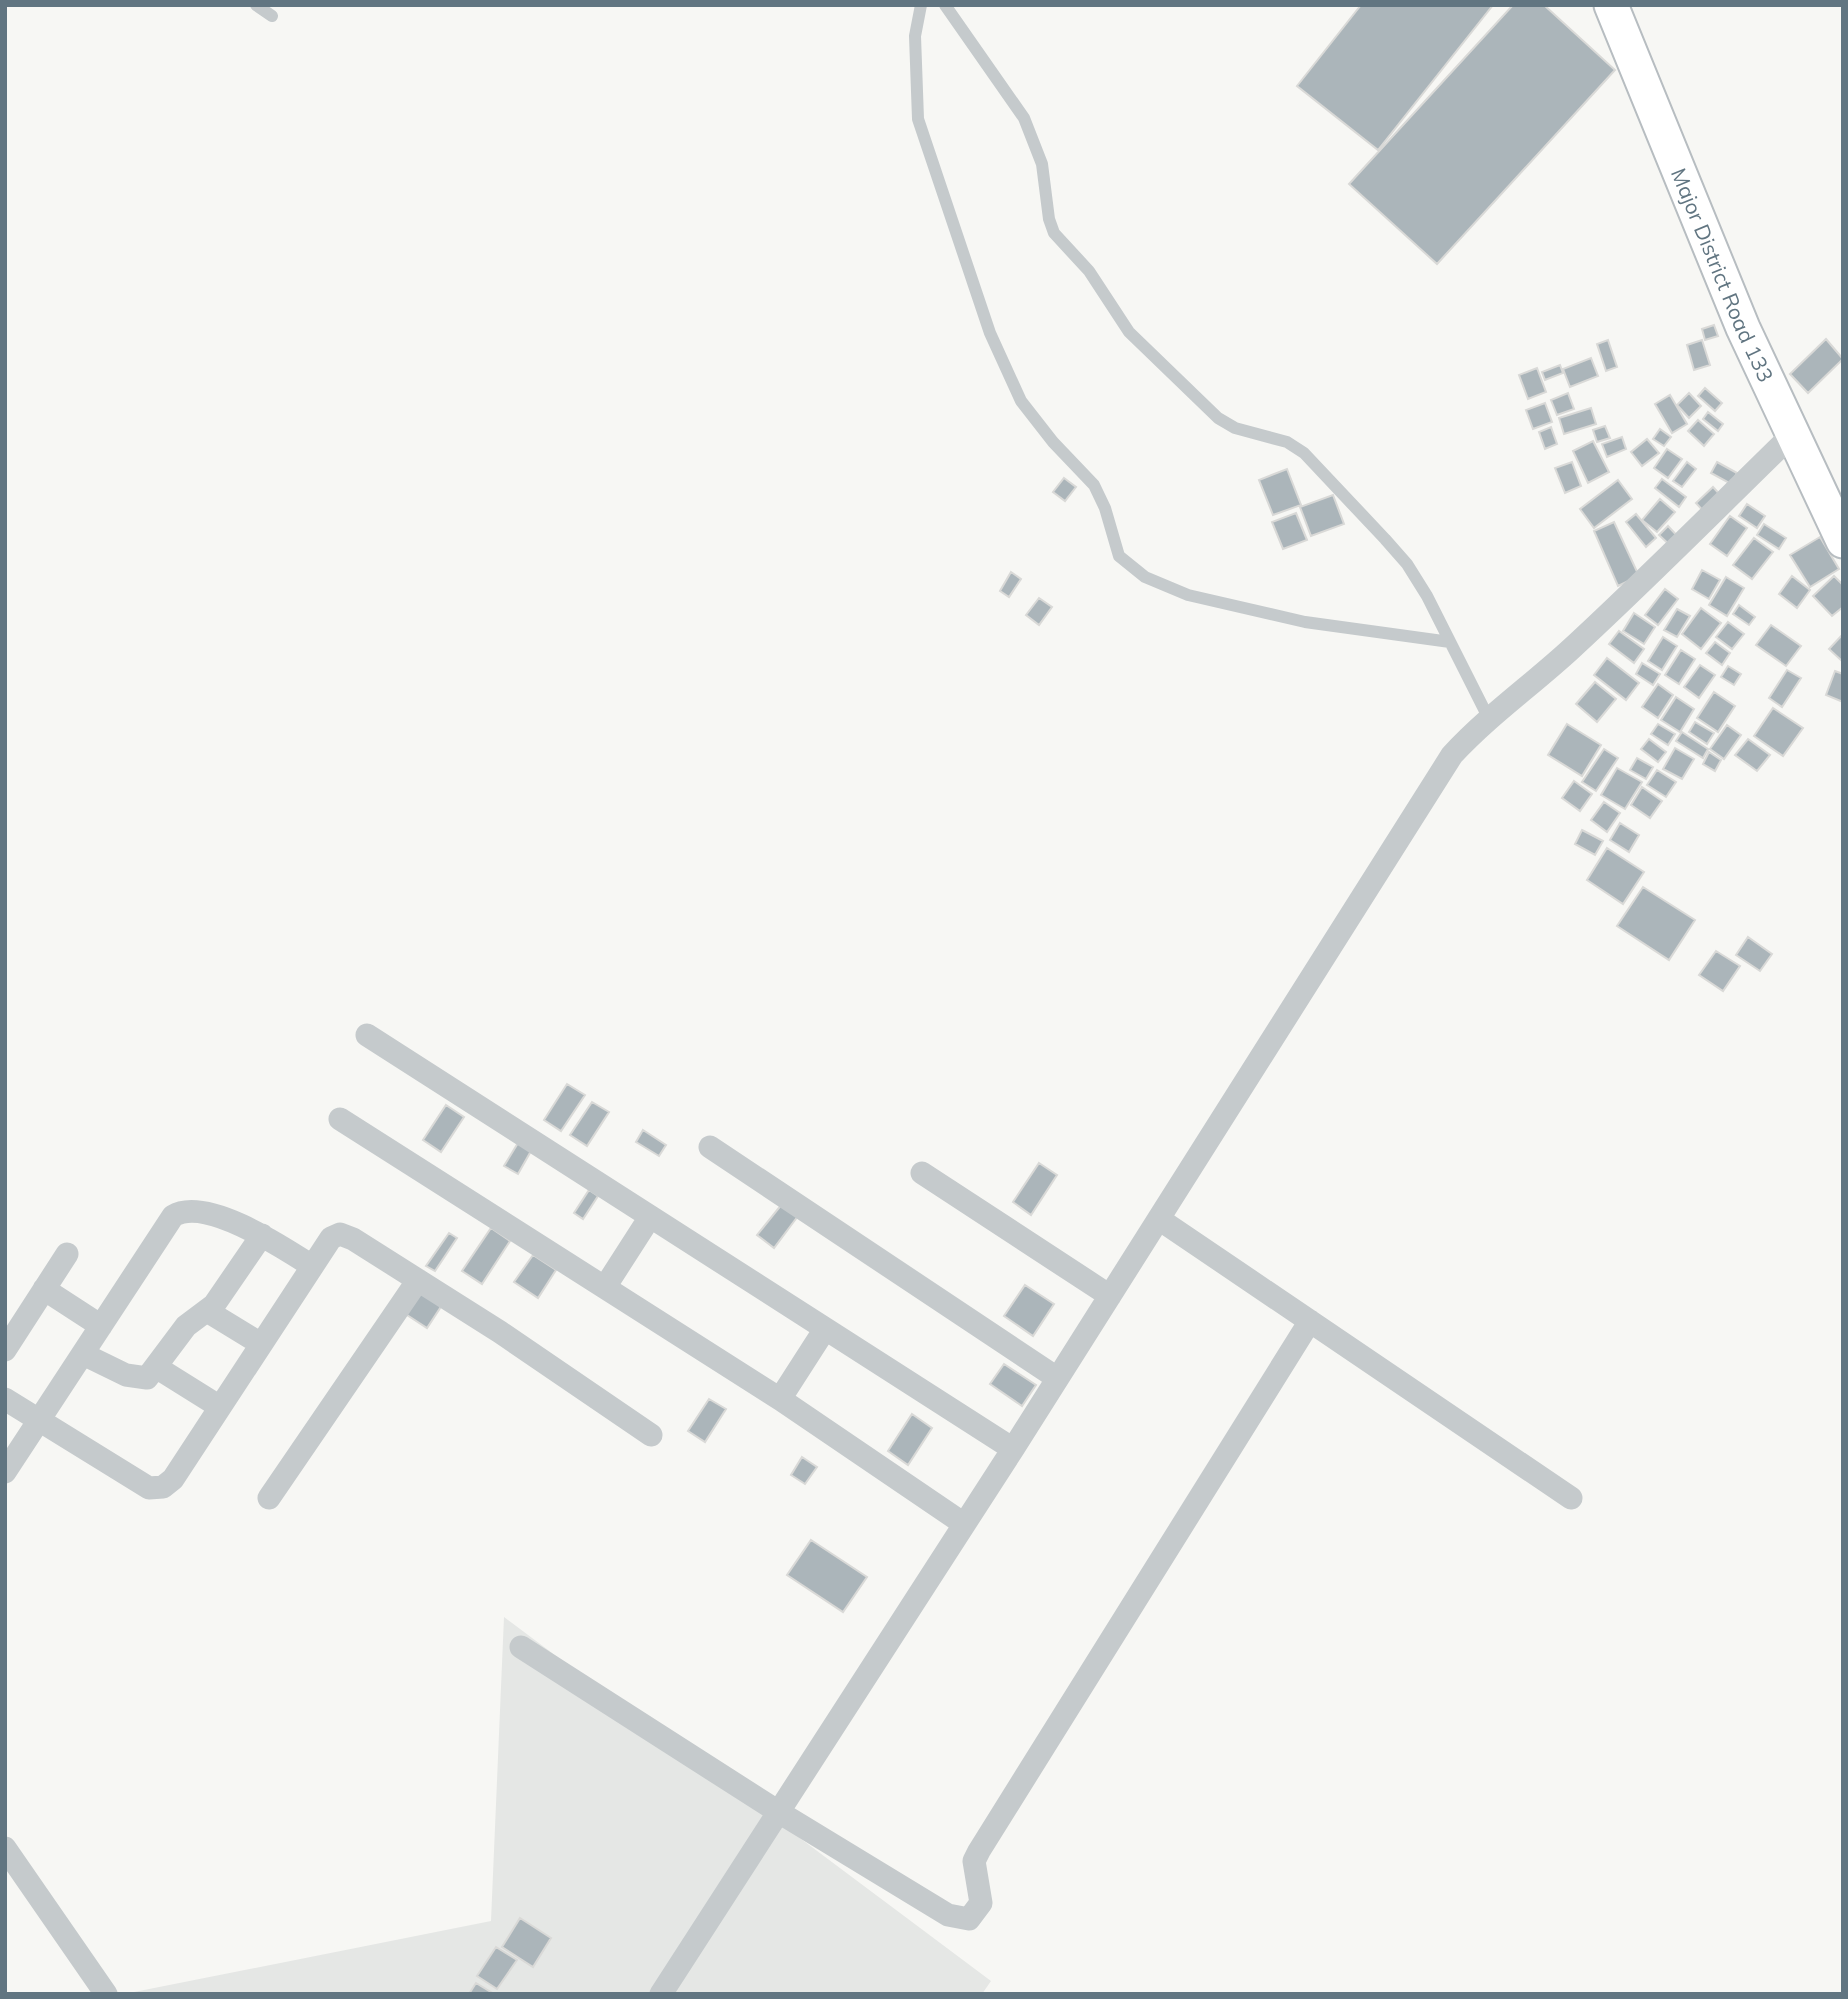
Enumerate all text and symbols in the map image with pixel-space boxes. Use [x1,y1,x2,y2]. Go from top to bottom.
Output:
street label: Major District Road 133 [1666,164,1779,386]

